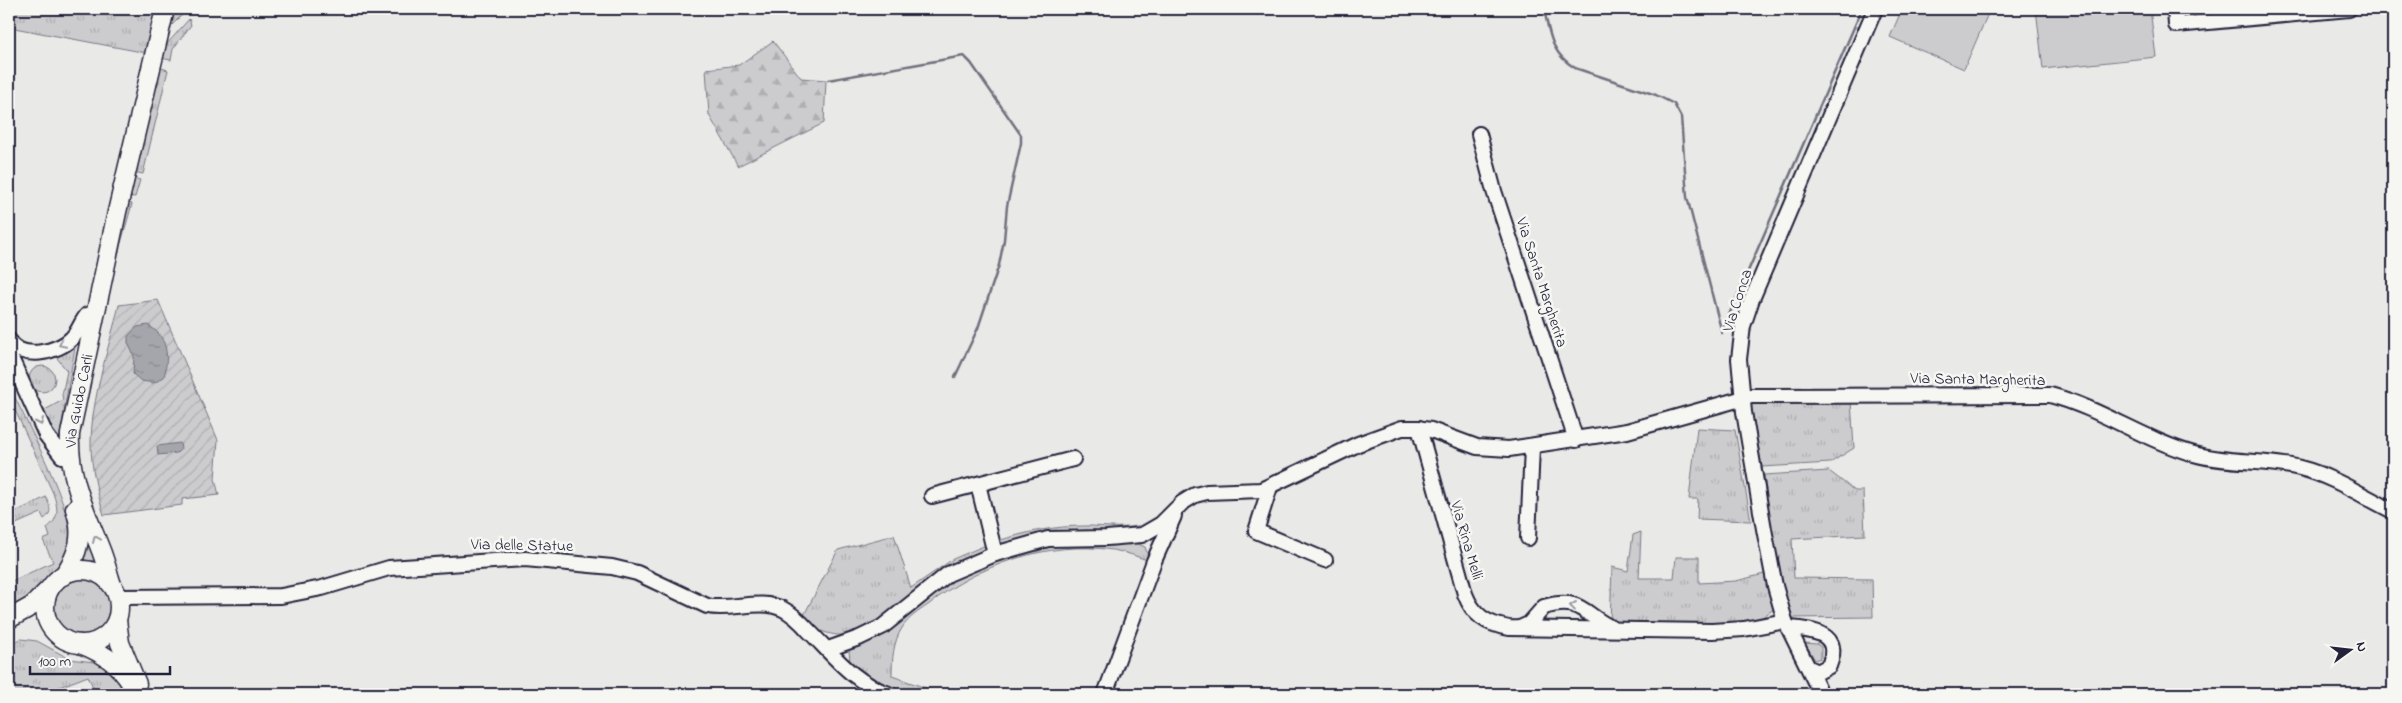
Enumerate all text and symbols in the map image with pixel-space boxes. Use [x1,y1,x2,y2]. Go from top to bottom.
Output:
street label: Via Santa Margherita [1508,214,1573,351]
street label: Via Conca [1716,266,1759,336]
one-way arrow [58,338,67,348]
street label: Via Guido Carli [60,352,101,449]
street label: Via Santa Margherita [1909,367,2046,393]
one-way arrow [33,417,44,426]
street label: Via Rina Melli [1443,497,1489,583]
street label: Via delle Statue [470,533,574,559]
one-way arrow [92,535,103,544]
one-way arrow [1569,601,1577,612]
north arrow [2324,626,2374,676]
text: N [2350,640,2372,654]
scale bar [30,643,170,675]
text: 100 m [38,651,71,673]

